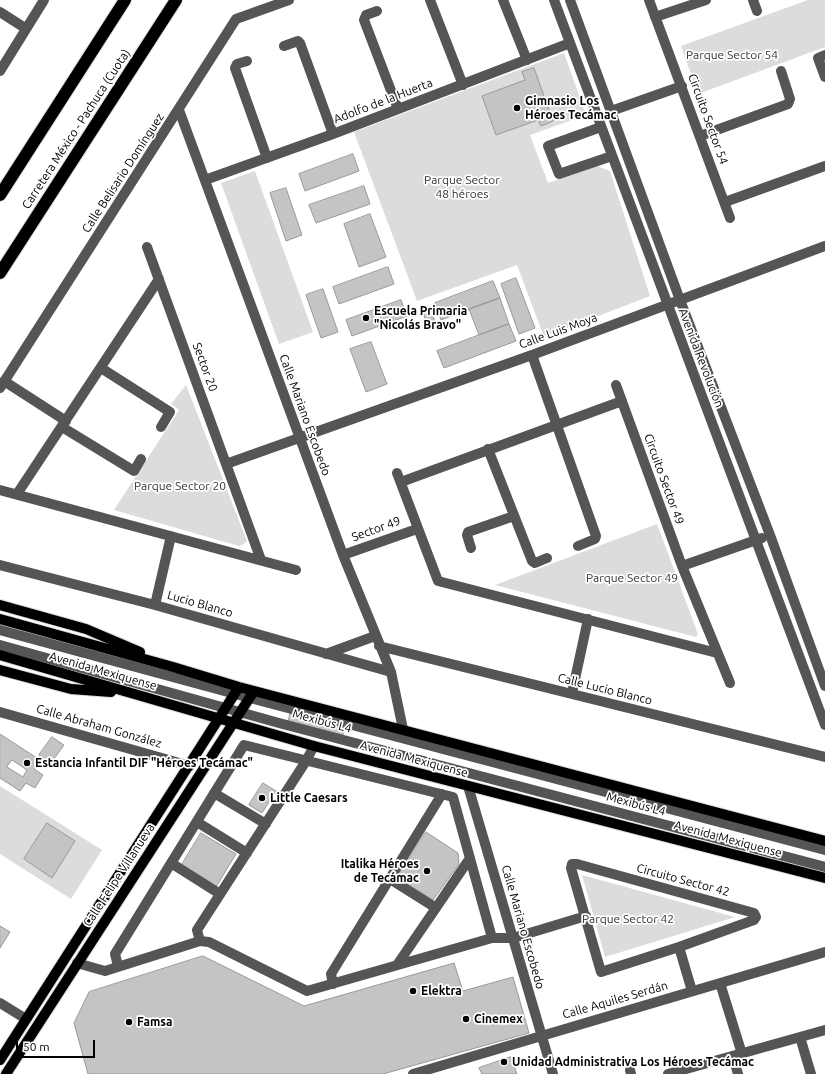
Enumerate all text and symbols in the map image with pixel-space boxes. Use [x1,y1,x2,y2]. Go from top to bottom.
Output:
street label: Carretera México - Pachuca (Cuota) [19,46,133,212]
park label: Parque Sector 54 [686,48,778,62]
street label: Circuito Sector 54 [685,72,731,166]
street label: Adolfo de la Huerta [331,75,435,127]
place label: Gimnasio Los Héroes Tecámac [525,94,616,122]
marker: Gimnasio Los Héroes Tecámac [512,103,522,113]
street label: Calle Belisario Domínguez [79,111,167,235]
park label: Parque Sector 48 héroes [424,173,500,201]
place label: Escuela Primaria "Nicolás Bravo" [374,304,467,332]
street label: Avenida Revolución [675,306,727,410]
street label: Calle Luis Moya [517,310,599,352]
marker: Escuela Primaria "Nicolás Bravo" [361,313,371,323]
street label: Sector 20 [190,341,220,393]
street label: Calle Mariano Escobedo [276,352,334,478]
street label: Circuito Sector 49 [641,432,687,526]
park label: Parque Sector 20 [134,479,226,493]
street label: Sector 49 [350,514,402,544]
park label: Parque Sector 49 [586,571,678,585]
street label: Lucio Blanco [166,588,234,620]
street label: Avenida Mexiquense [48,649,158,693]
street label: Calle Lucio Blanco [556,670,654,708]
street label: Calle Abraham González [35,701,163,751]
street label: Mexibús L4 [291,706,353,736]
street label: Avenida Mexiquense [359,738,469,780]
place label: Estancia Infantil DIF "Héroes Tecámac" [35,756,253,770]
marker: Estancia Infantil DIF "Héroes Tecámac" [22,758,32,768]
street label: Mexibús L4 [605,789,667,819]
place label: Little Caesars [270,791,348,805]
marker: Little Caesars [257,793,267,803]
street label: Avenida Mexiquense [673,818,783,860]
street label: Calle Felipe Villanueva [80,821,158,929]
place label: Italika Héroes de Tecámac [341,857,419,885]
street label: Circuito Sector 42 [635,861,731,899]
street label: Calle Mariano Escobedo [498,863,548,991]
marker: Italika Héroes de Tecámac [422,866,432,876]
park label: Parque Sector 42 [582,912,674,926]
street label: Calle Aquiles Serdán [561,978,669,1022]
place label: Elektra [421,984,462,998]
marker: Elektra [408,986,418,996]
place label: Cinemex [474,1012,523,1026]
marker: Cinemex [461,1014,471,1024]
place label: Famsa [137,1015,172,1029]
marker: Famsa [124,1017,134,1027]
scale bar [18,1032,97,1058]
text: 50 m [23,1040,50,1053]
place label: Unidad Administrativa Los Héroes Tecámac [512,1055,754,1069]
marker: Unidad Administrativa Los Héroes Tecámac [499,1057,509,1067]

